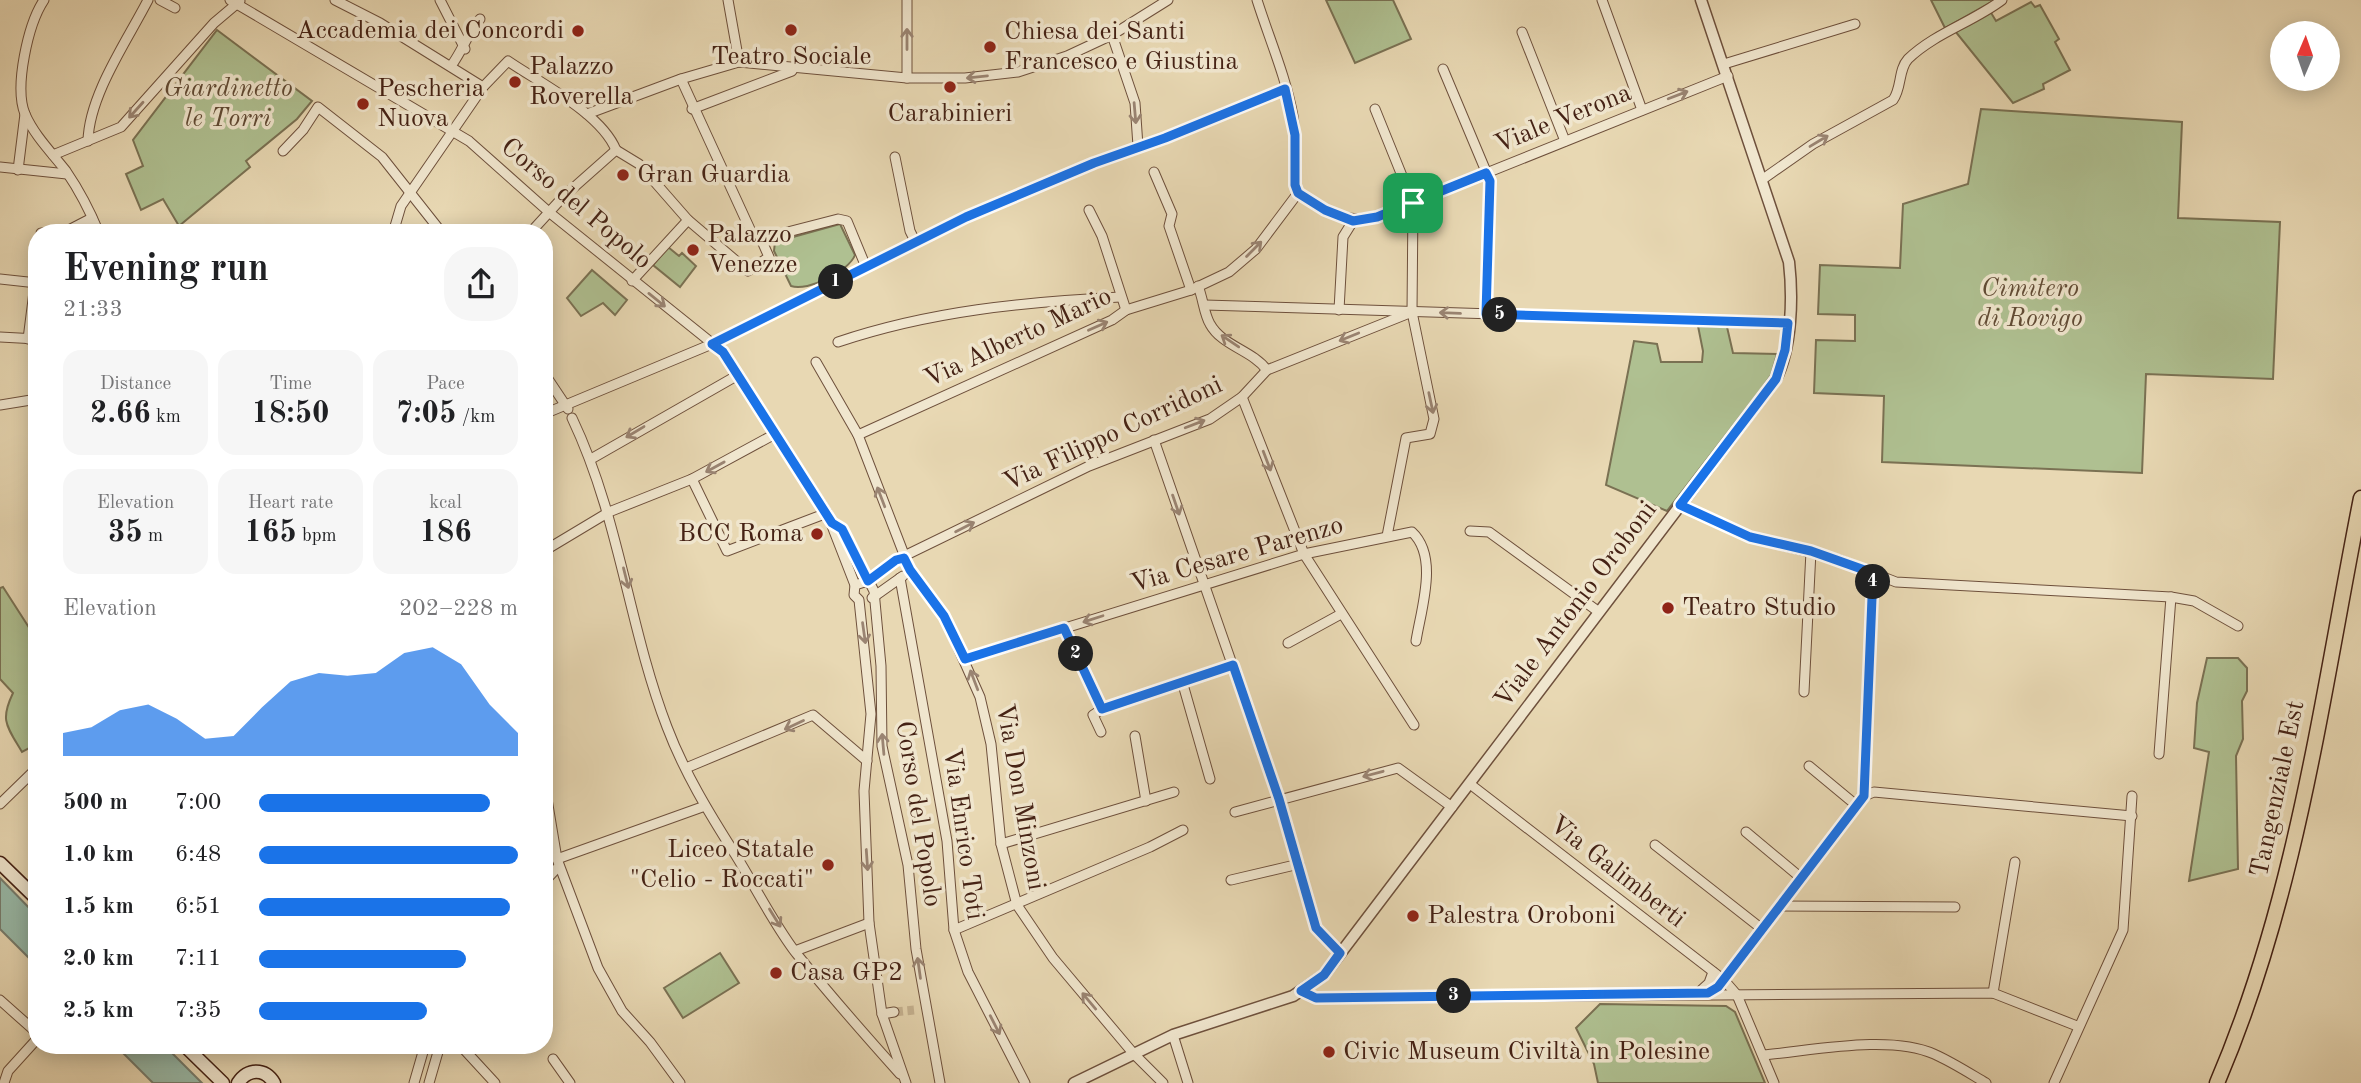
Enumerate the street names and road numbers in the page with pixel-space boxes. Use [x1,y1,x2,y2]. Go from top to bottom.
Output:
street label: Viale Verona [1491,80,1635,158]
street label: Corso del Popolo [496,134,656,274]
street label: Via Alberto Mario [920,283,1116,393]
street label: Via Filippo Corridoni [1000,372,1226,496]
street label: Viale Antonio Oroboni [1490,497,1662,713]
street label: Via Cesare Parenzo [1128,512,1346,598]
street label: Tangenziale Est [2247,698,2309,880]
street label: Via Don Minzoni [991,702,1049,892]
street label: Corso del Popolo [890,719,946,909]
street label: Via Enrico Toti [938,747,988,921]
street label: Via Galimberti [1544,811,1690,933]

